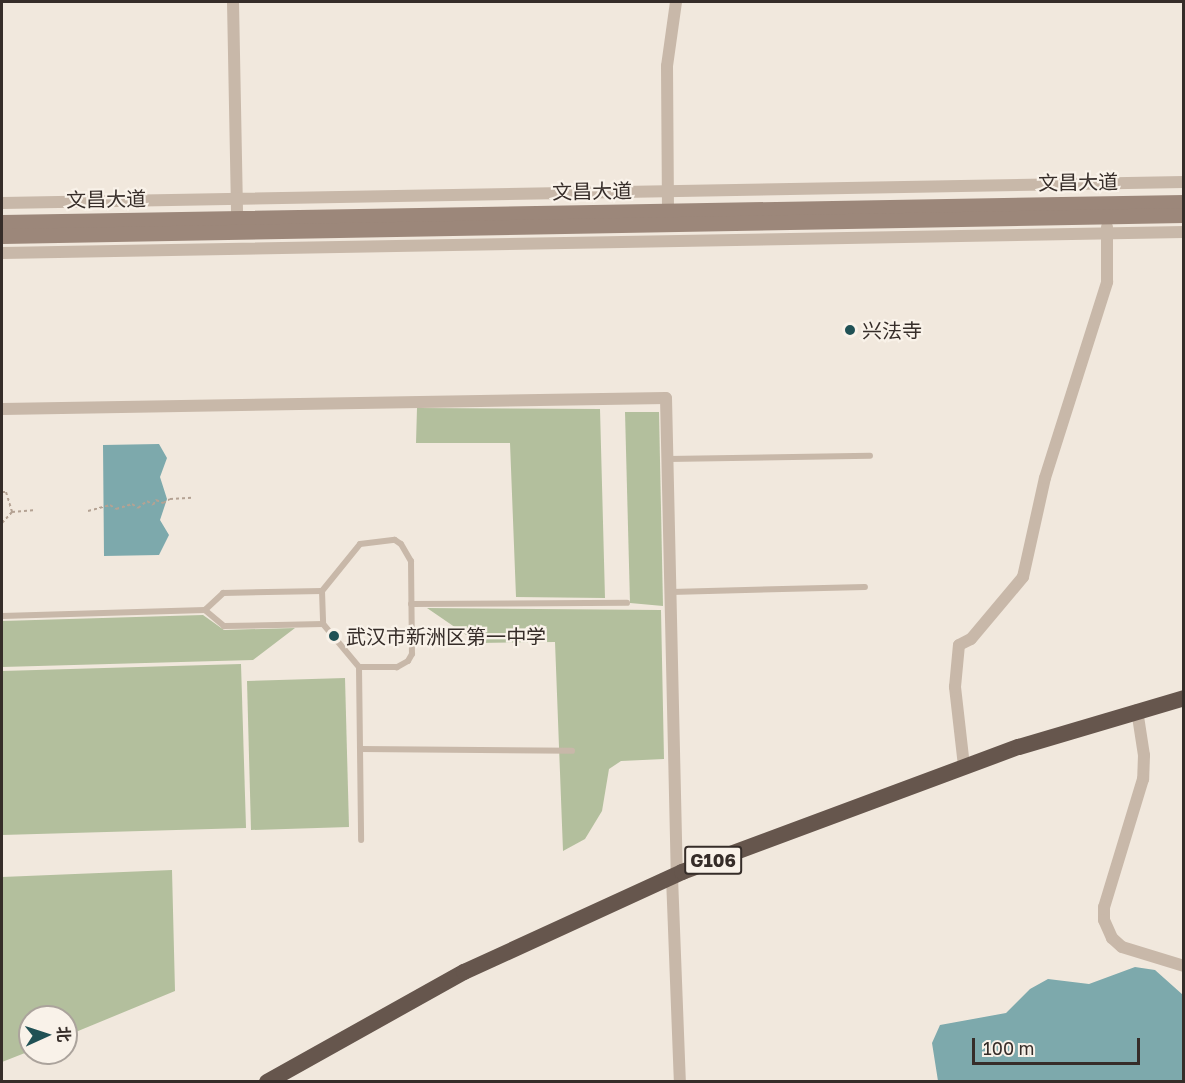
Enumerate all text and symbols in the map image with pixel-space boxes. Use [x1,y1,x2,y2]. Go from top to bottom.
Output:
street label: 文昌大道 [1038,169,1118,195]
street label: 文昌大道 [552,178,632,204]
street label: 文昌大道 [66,186,146,212]
place label: 兴法寺 [862,318,922,342]
marker: 兴法寺 [843,323,857,337]
place label: 武汉市新洲区第一中学 [346,624,546,648]
marker: 武汉市新洲区第一中学 [327,629,341,643]
road number: G106 [683,845,743,875]
north arrow [18,1005,78,1065]
text: 北 [54,1026,74,1043]
scale bar [975,1026,1143,1064]
text: 100 m [983,1037,1034,1059]

